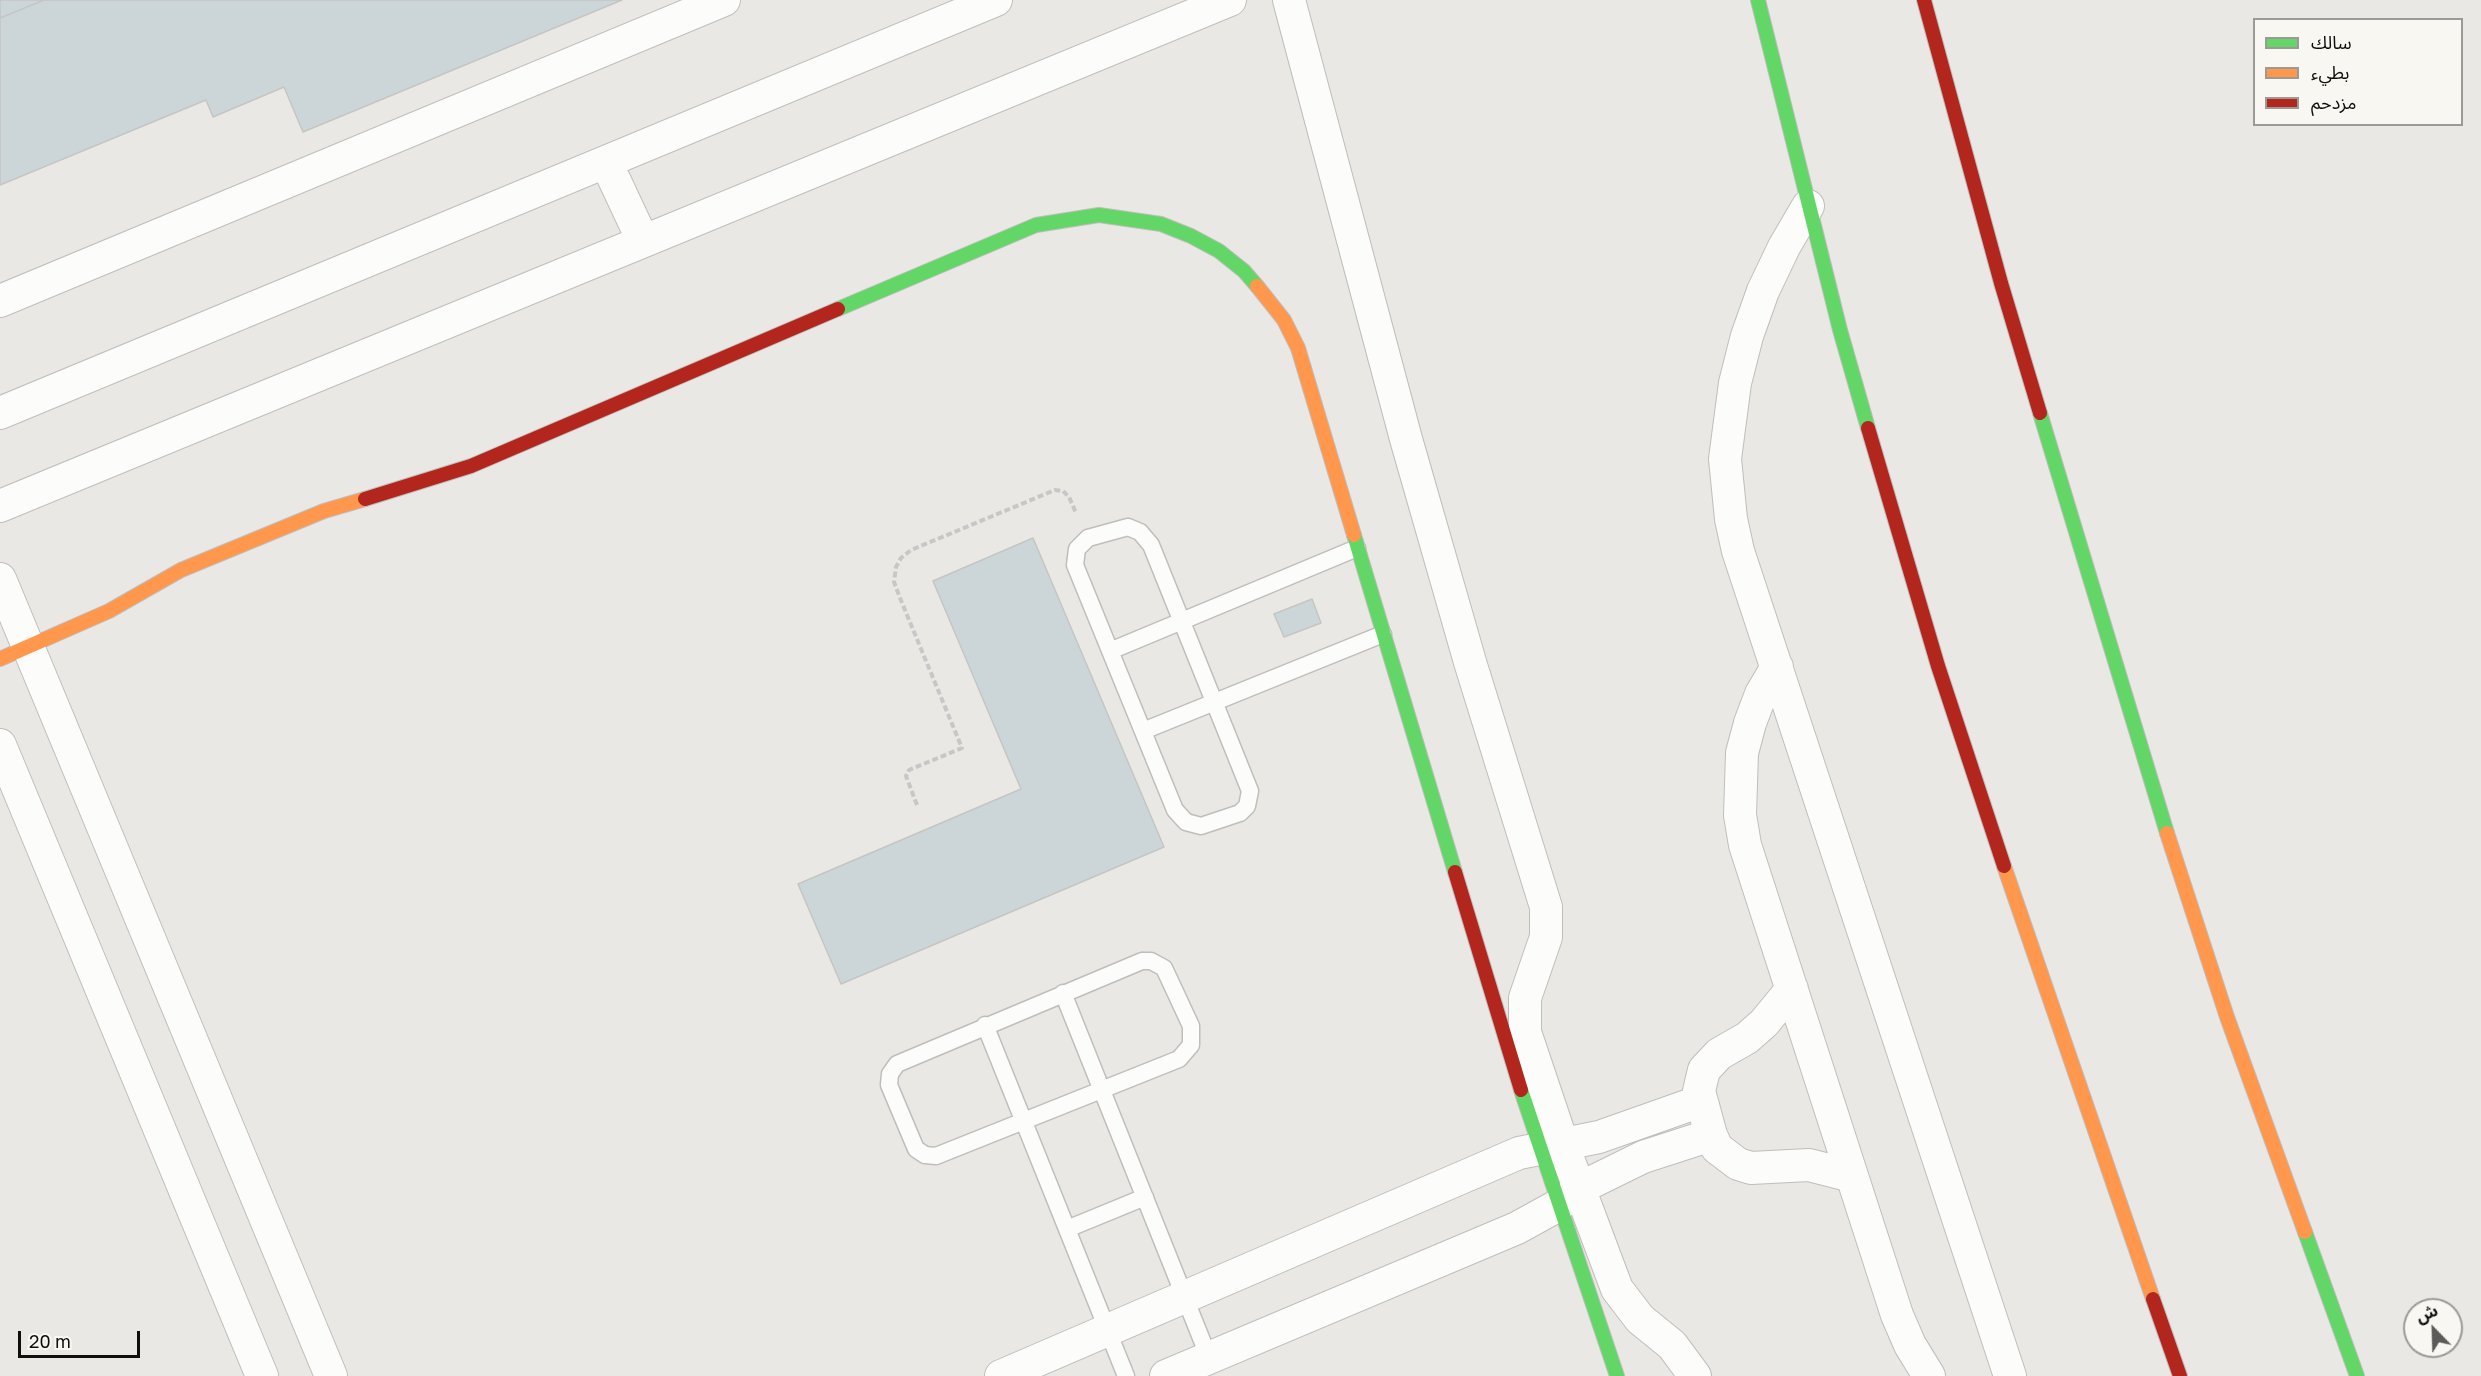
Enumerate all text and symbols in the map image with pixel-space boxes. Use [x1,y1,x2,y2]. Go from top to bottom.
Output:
legend [2253,18,2463,126]
text: سالك [2311,31,2352,53]
text: بطيء [2311,61,2349,83]
text: مزدحم [2311,91,2356,113]
north arrow [2403,1298,2463,1358]
text: ش [2413,1300,2441,1327]
scale bar [21,1319,142,1357]
text: 20 m [29,1330,71,1352]

